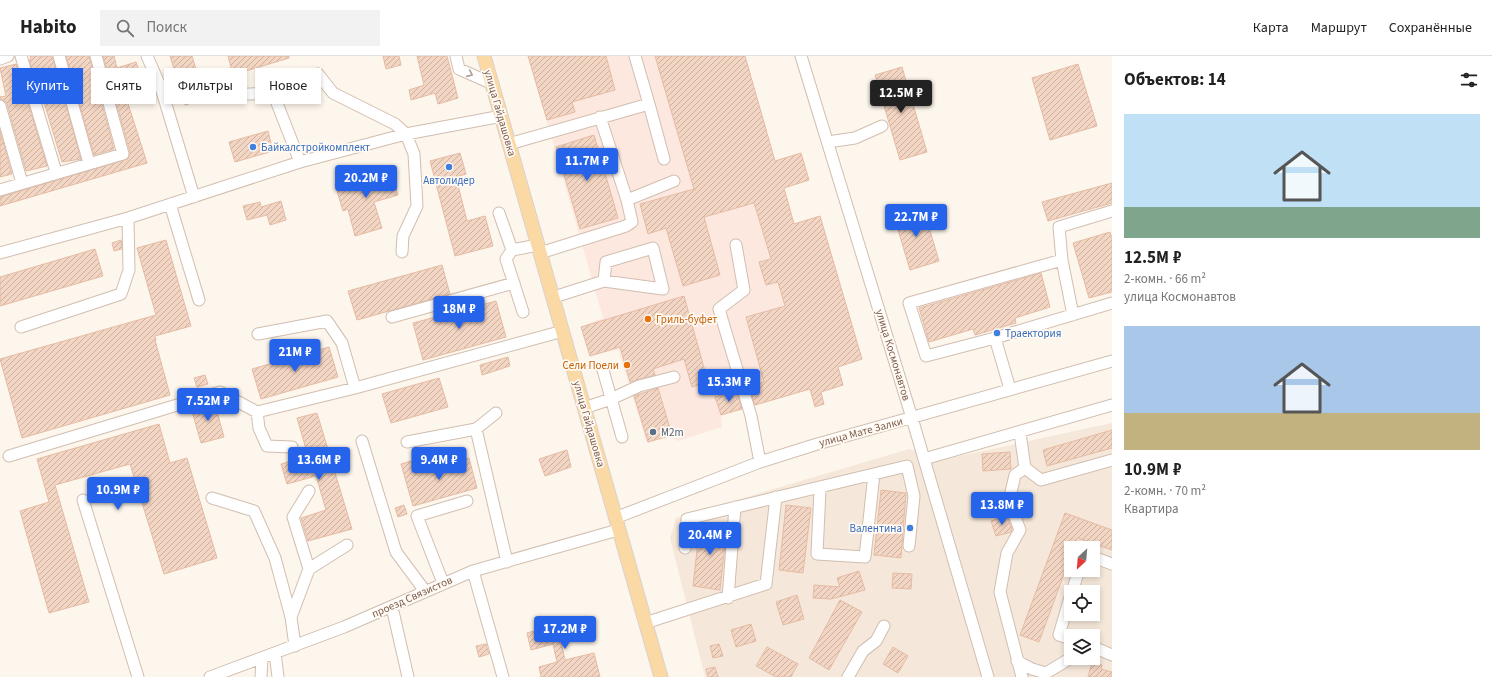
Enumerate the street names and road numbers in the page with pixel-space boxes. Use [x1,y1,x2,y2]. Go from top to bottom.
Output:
street label: улица Гайдашовка [480,68,520,158]
street label: улица Космонавтов [872,308,914,403]
street label: улица Гайдашовка [569,379,609,469]
street label: улица Мате Залки [817,414,905,450]
street label: проезд Связистов [369,572,455,622]

